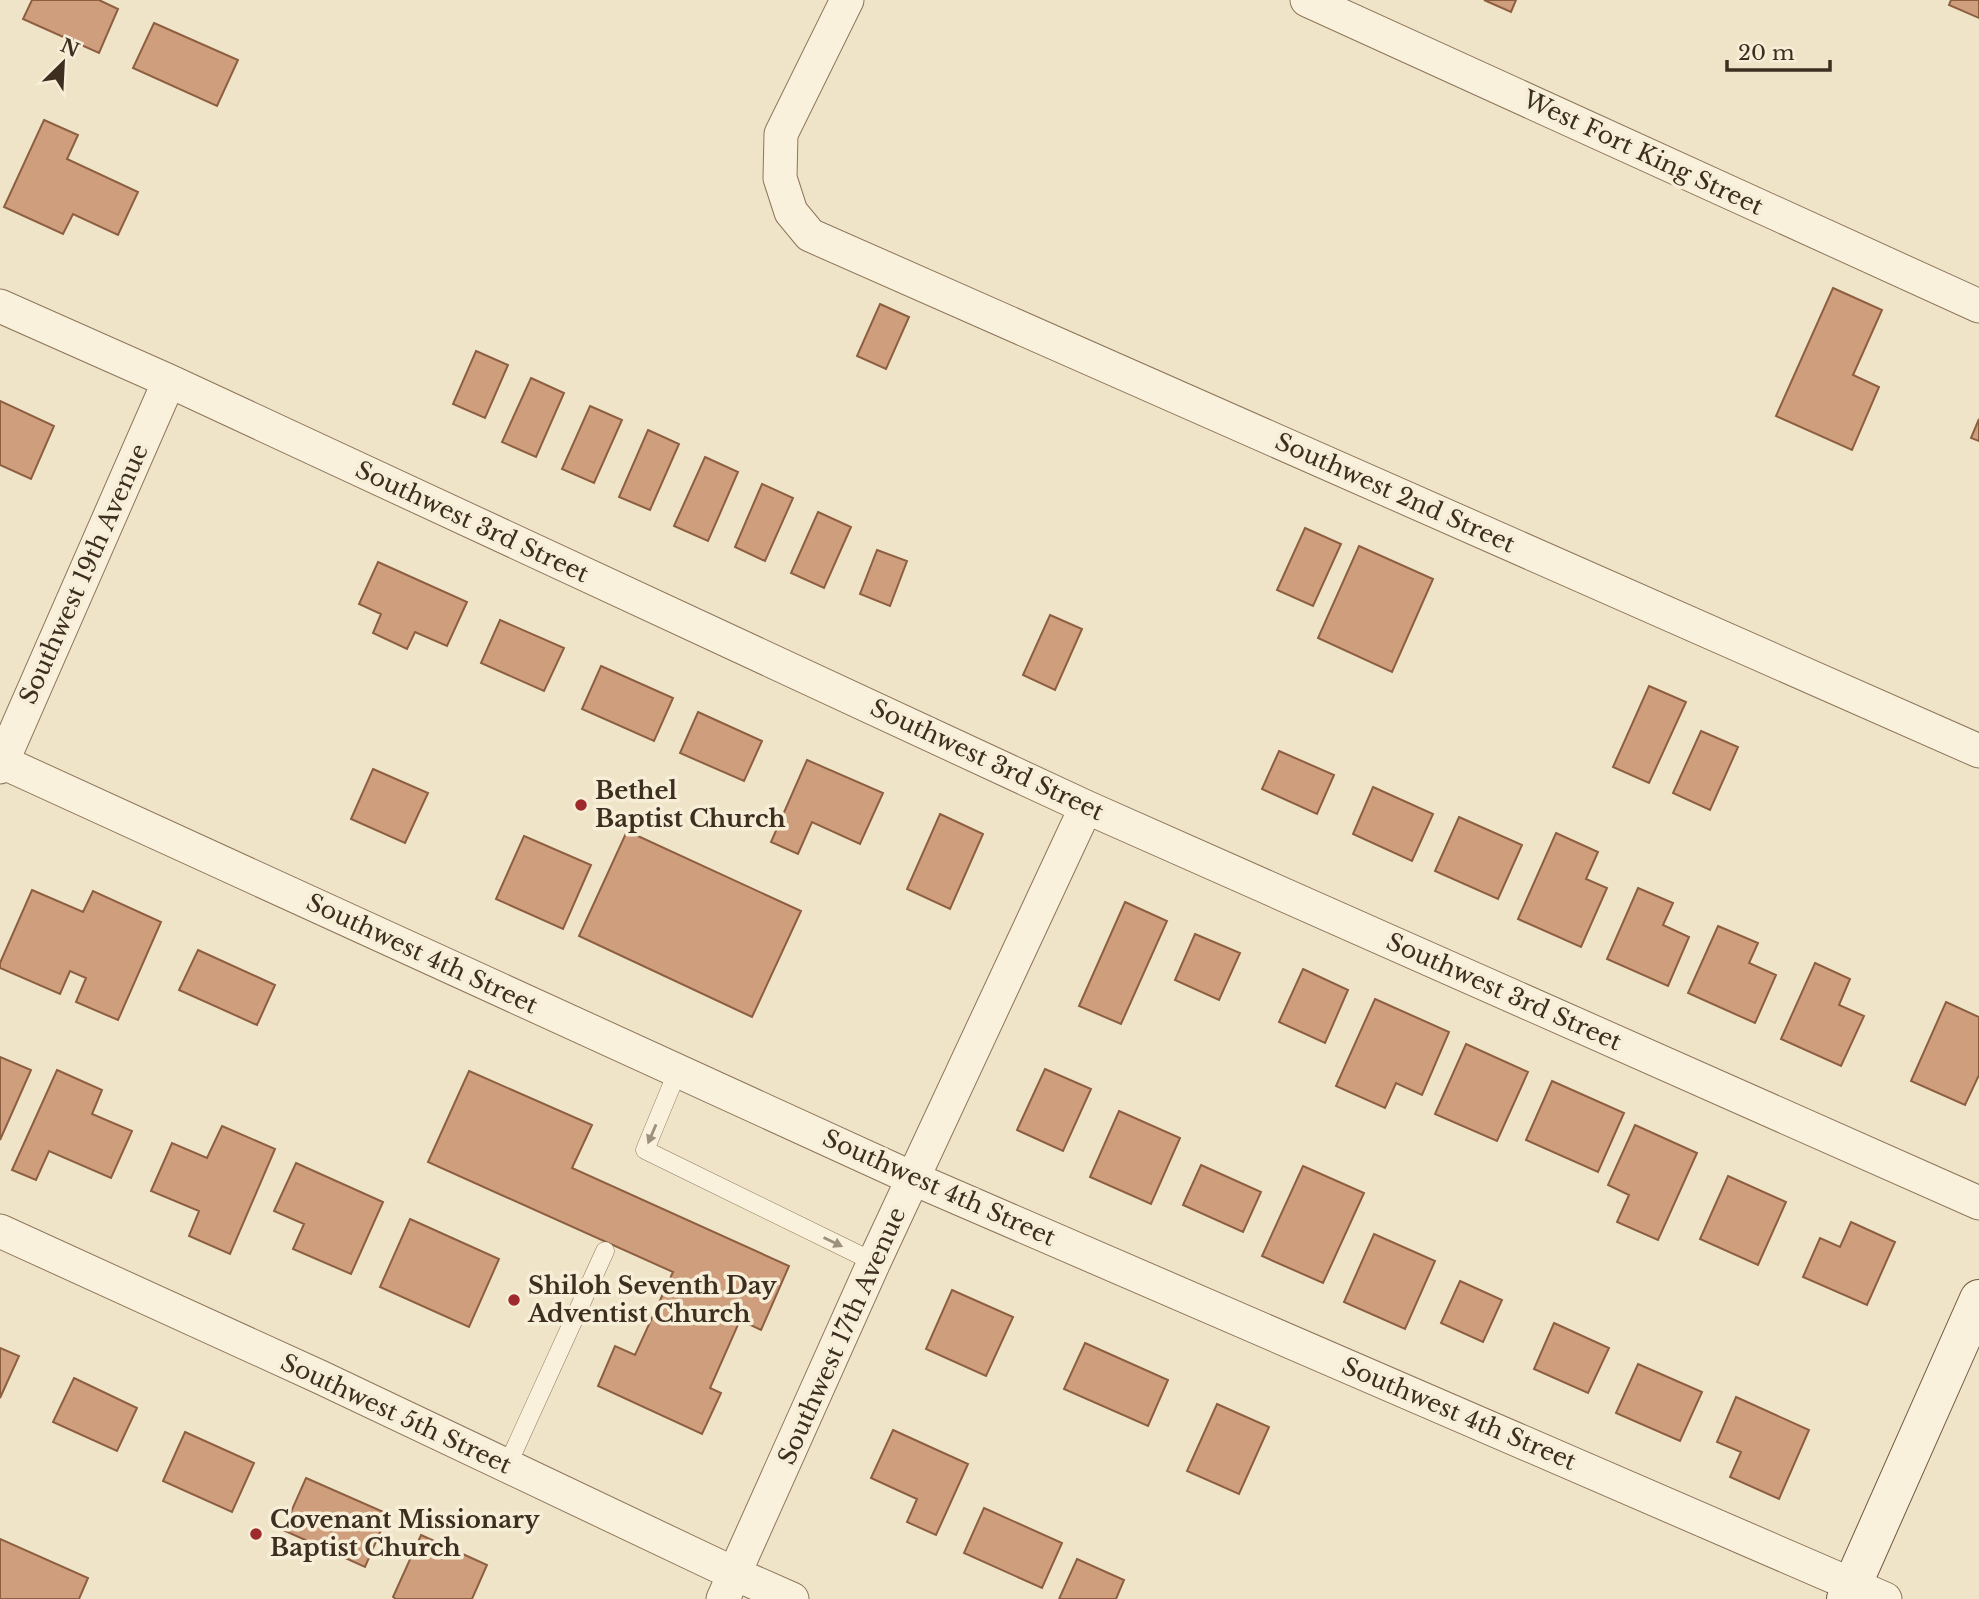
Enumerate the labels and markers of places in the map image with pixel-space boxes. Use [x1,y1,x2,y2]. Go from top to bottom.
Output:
place label: Bethel Baptist Church [595,776,786,833]
marker: Bethel Baptist Church [573,797,589,813]
place label: Shiloh Seventh Day Adventist Church [527,1271,777,1328]
marker: Shiloh Seventh Day Adventist Church [506,1292,522,1308]
place label: Covenant Missionary Baptist Church [270,1505,540,1562]
marker: Covenant Missionary Baptist Church [248,1526,264,1542]

